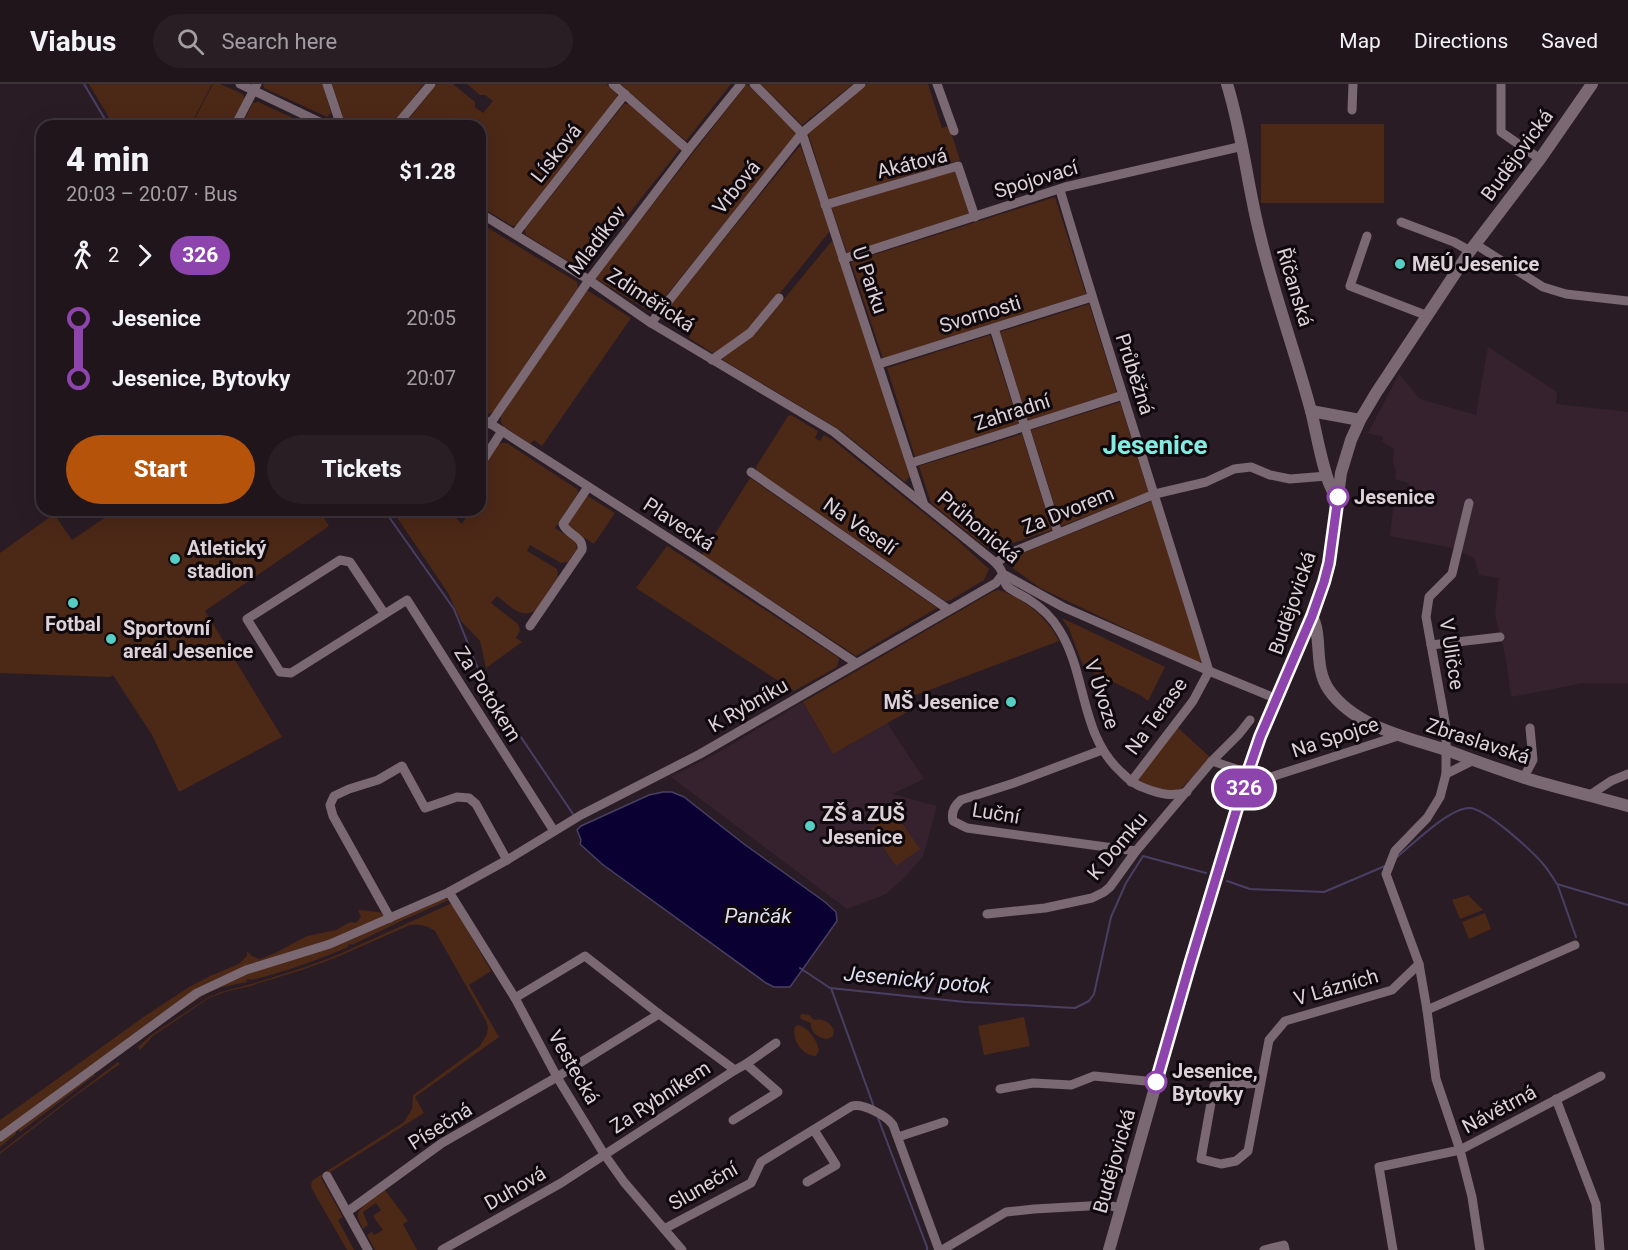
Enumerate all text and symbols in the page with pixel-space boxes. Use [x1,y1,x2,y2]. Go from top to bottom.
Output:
search box [153,14,573,68]
text: Viabus [30,25,117,58]
icon: search [174,25,207,58]
text: Search here [222,29,337,54]
text: Map [1339,29,1381,53]
text: Directions [1414,29,1508,53]
text: Saved [1541,29,1598,53]
street label: Budějovická [1476,104,1558,206]
street label: Lísková [526,119,586,187]
text: 4 min [66,140,149,179]
street label: Akátová [874,143,950,183]
street label: Vrbová [707,155,765,219]
street label: Spojovací [991,155,1082,203]
text: $1.28 [399,159,456,184]
text: 20:03 – 20:07 · Bus [66,182,238,206]
street label: Mladíkov [563,200,631,279]
icon: walk [66,239,99,272]
icon: forward [128,239,161,272]
text: 2 [108,243,119,267]
text: 326 [182,243,218,267]
street label: U Parku [847,243,893,317]
street label: Říčanská [1272,245,1318,329]
place label: MěÚ Jesenice [1412,252,1539,276]
marker: MěÚ Jesenice [1393,257,1407,271]
street label: Zdiměřická [603,263,699,337]
street label: Svornosti [936,290,1024,338]
text: Jesenice [112,306,201,331]
text: 20:05 [406,306,456,330]
street label: Průběžná [1111,330,1159,418]
text: Jesenice, Bytovky [112,366,290,391]
text: 20:07 [406,366,456,390]
street label: Zahradní [971,388,1054,436]
district label: Jesenice [1102,430,1208,460]
button: Start [66,435,255,504]
button: Tickets [267,435,456,504]
street label: Za Dvorem [1019,481,1117,539]
place label: Jesenice [1354,485,1435,509]
street label: Průhonická [933,486,1025,568]
marker: Jesenice [1327,486,1349,508]
street label: Plavecká [639,492,719,556]
street label: Na Veselí [819,492,902,560]
place label: Atletický stadion [187,536,267,583]
street label: Budějovická [1263,548,1321,658]
marker: Atletický stadion [168,552,182,566]
marker: Fotbal [66,596,80,610]
place label: Fotbal [45,612,101,636]
place label: Sportovní areál Jesenice [123,616,254,663]
street label: V Uličce [1435,617,1469,691]
marker: Sportovní areál Jesenice [104,632,118,646]
street label: Za Potokem [449,642,527,746]
street label: V Úvoze [1079,656,1125,732]
street label: K Rybníku [704,673,792,737]
street label: Na Terase [1120,673,1192,759]
place label: MŠ Jesenice [883,690,999,714]
marker: MŠ Jesenice [1004,695,1018,709]
street label: Na Spojce [1288,712,1382,762]
street label: Zbraslavská [1423,713,1533,769]
line badge: 326 [1210,768,1278,808]
text: 326 [1226,776,1262,800]
street label: Luční [970,797,1023,829]
place label: ZŠ a ZUŠ Jesenice [822,802,905,849]
street label: K Domku [1082,807,1152,885]
marker: ZŠ a ZUŠ Jesenice [803,819,817,833]
water label: Pančák [724,904,792,928]
water label: Jesenický potok [843,962,992,998]
street label: V Lázních [1291,964,1381,1010]
street label: Vestecká [543,1026,605,1108]
street label: Za Rybníkem [605,1056,715,1138]
place label: Jesenice, Bytovky [1172,1059,1258,1106]
marker: Jesenice, Bytovky [1145,1071,1167,1093]
street label: Návětrná [1458,1080,1540,1138]
street label: Písečná [404,1097,476,1155]
street label: Budějovická [1088,1106,1140,1216]
street label: Sluneční [664,1156,743,1215]
street label: Duhová [480,1161,550,1215]

